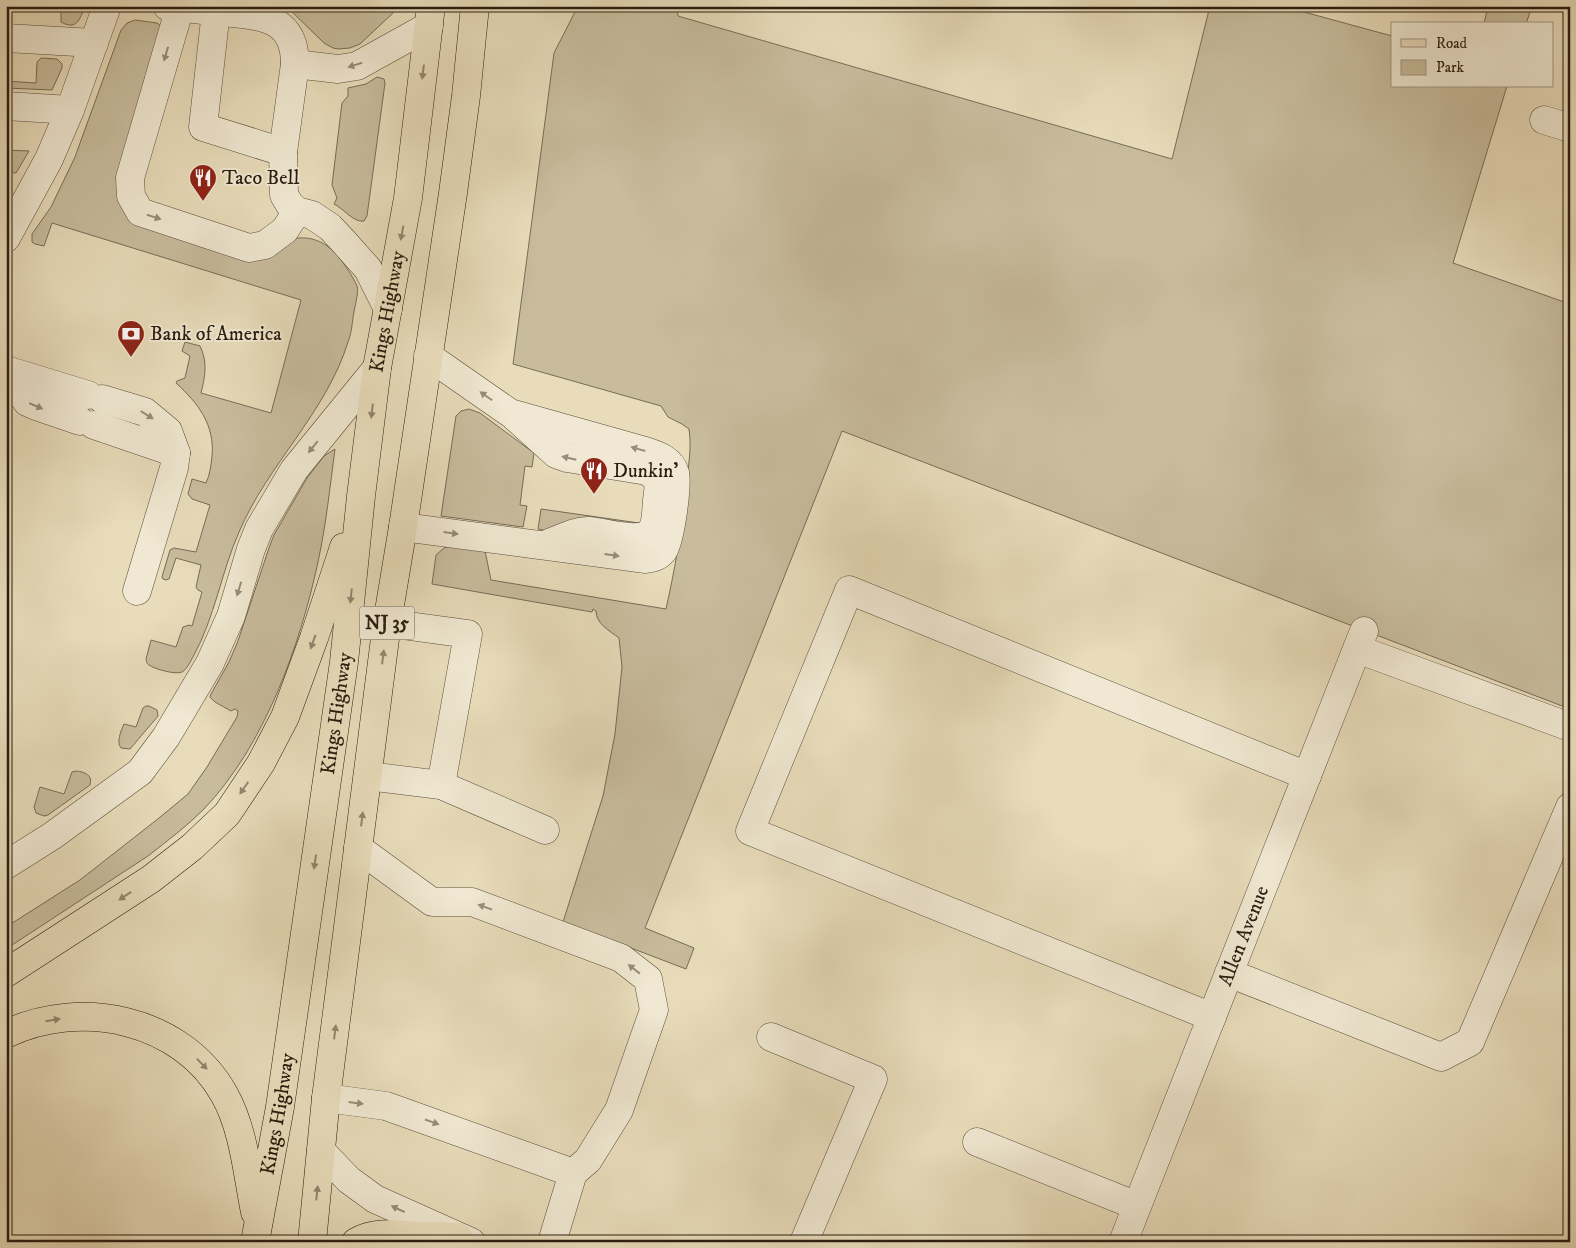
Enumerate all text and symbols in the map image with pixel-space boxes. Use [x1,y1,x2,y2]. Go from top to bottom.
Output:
legend [1391,22,1554,88]
text: Road [1436,34,1468,53]
one-way arrow [162,47,170,62]
text: Park [1436,58,1465,77]
one-way arrow [347,62,362,70]
one-way arrow [419,64,427,80]
restaurant icon: Taco Bell [188,163,218,202]
place label: Taco Bell [222,166,299,191]
one-way arrow [147,213,162,221]
one-way arrow [398,226,406,241]
street label: Kings Highway [364,248,411,374]
bank icon: Bank of America [116,319,146,358]
place label: Bank of America [150,322,282,347]
one-way arrow [479,391,493,401]
one-way arrow [29,402,43,410]
one-way arrow [368,403,376,419]
one-way arrow [140,410,154,420]
one-way arrow [308,440,319,453]
one-way arrow [630,444,645,452]
one-way arrow [562,454,577,462]
restaurant icon: Dunkin' [579,456,609,495]
place label: Dunkin' [613,459,679,484]
one-way arrow [444,529,460,537]
one-way arrow [605,551,621,559]
one-way arrow [234,582,242,597]
one-way arrow [346,589,354,605]
road number: NJ 35 [360,606,414,640]
one-way arrow [309,634,316,649]
one-way arrow [379,649,387,665]
street label: Kings Highway [315,651,357,776]
one-way arrow [239,781,249,795]
one-way arrow [358,810,366,826]
one-way arrow [311,854,319,870]
street label: Allen Avenue [1213,882,1275,990]
one-way arrow [118,892,131,901]
one-way arrow [477,903,492,910]
one-way arrow [628,963,641,974]
one-way arrow [45,1015,61,1023]
one-way arrow [331,1023,339,1039]
street label: Kings Highway [255,1051,300,1177]
one-way arrow [196,1058,208,1070]
one-way arrow [348,1099,364,1107]
one-way arrow [425,1118,440,1126]
one-way arrow [313,1185,321,1201]
one-way arrow [391,1205,405,1213]

